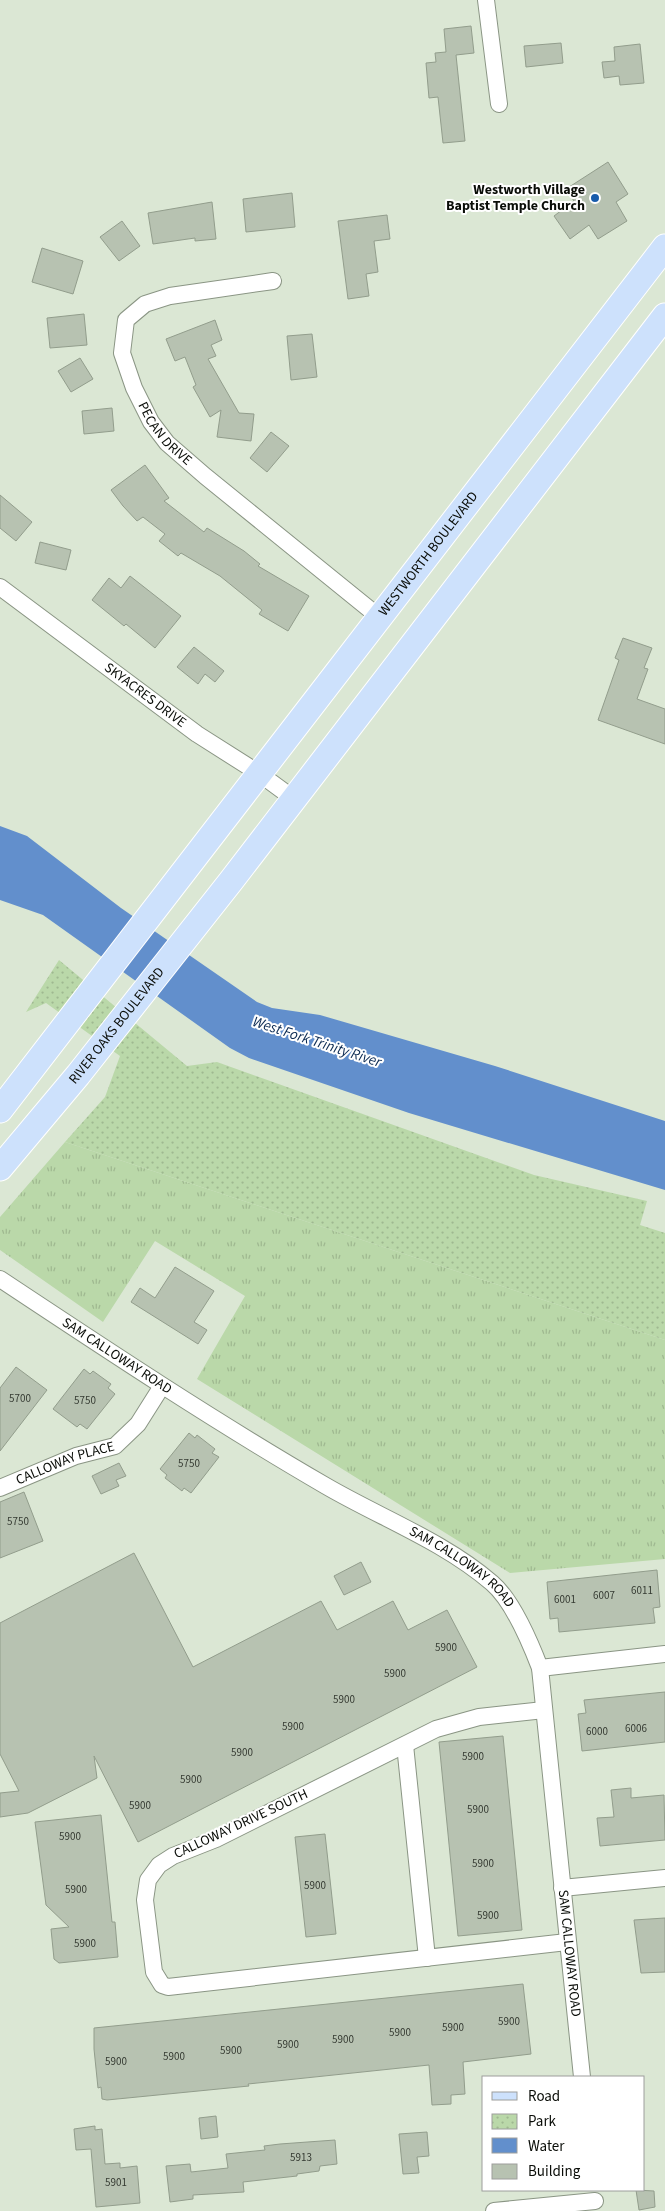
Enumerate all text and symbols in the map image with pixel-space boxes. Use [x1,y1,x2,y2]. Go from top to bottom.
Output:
place label: Westworth Village Baptist Temple Church [446,180,585,216]
marker: Westworth Village Baptist Temple Church [589,192,601,204]
street label: PECAN DRIVE [133,398,196,470]
street label: WESTWORTH BOULEVARD [374,487,483,620]
street label: SKYACRES DRIVE [100,658,190,733]
street label: RIVER OAKS BOULEVARD [64,963,169,1089]
water label: West Fork Trinity River [250,1011,385,1073]
street label: SAM CALLOWAY ROAD [58,1313,176,1399]
house number: 5700 [9,1391,31,1406]
house number: 5750 [74,1393,96,1408]
street label: CALLOWAY PLACE [13,1437,117,1490]
house number: 5750 [178,1456,200,1471]
house number: 5750 [7,1514,29,1529]
street label: SAM CALLOWAY ROAD [405,1521,519,1612]
house number: 6011 [631,1583,653,1598]
house number: 6007 [593,1588,615,1603]
house number: 6001 [554,1592,576,1607]
house number: 5900 [435,1640,457,1655]
house number: 5900 [384,1666,406,1681]
house number: 5900 [333,1692,355,1707]
house number: 5900 [282,1719,304,1734]
house number: 6006 [625,1721,647,1736]
house number: 6000 [586,1724,608,1739]
house number: 5900 [231,1745,253,1760]
house number: 5900 [462,1749,484,1764]
house number: 5900 [180,1772,202,1787]
street label: CALLOWAY DRIVE SOUTH [171,1784,311,1864]
house number: 5900 [129,1798,151,1813]
house number: 5900 [467,1802,489,1817]
house number: 5900 [59,1829,81,1844]
house number: 5900 [472,1856,494,1871]
house number: 5900 [304,1878,326,1893]
house number: 5900 [65,1882,87,1897]
street label: SAM CALLOWAY ROAD [553,1889,586,2018]
house number: 5900 [477,1908,499,1923]
house number: 5900 [74,1936,96,1951]
house number: 5900 [498,2014,520,2029]
house number: 5900 [442,2020,464,2035]
house number: 5900 [389,2025,411,2040]
house number: 5900 [332,2032,354,2047]
house number: 5900 [277,2037,299,2052]
house number: 5900 [220,2043,242,2058]
house number: 5900 [163,2049,185,2064]
house number: 5900 [105,2054,127,2069]
legend [482,2076,645,2191]
text: Road [528,2086,560,2107]
text: Park [528,2111,557,2132]
text: Water [528,2136,565,2157]
house number: 5913 [290,2150,312,2165]
text: Building [528,2161,581,2182]
house number: 5901 [105,2175,127,2190]

